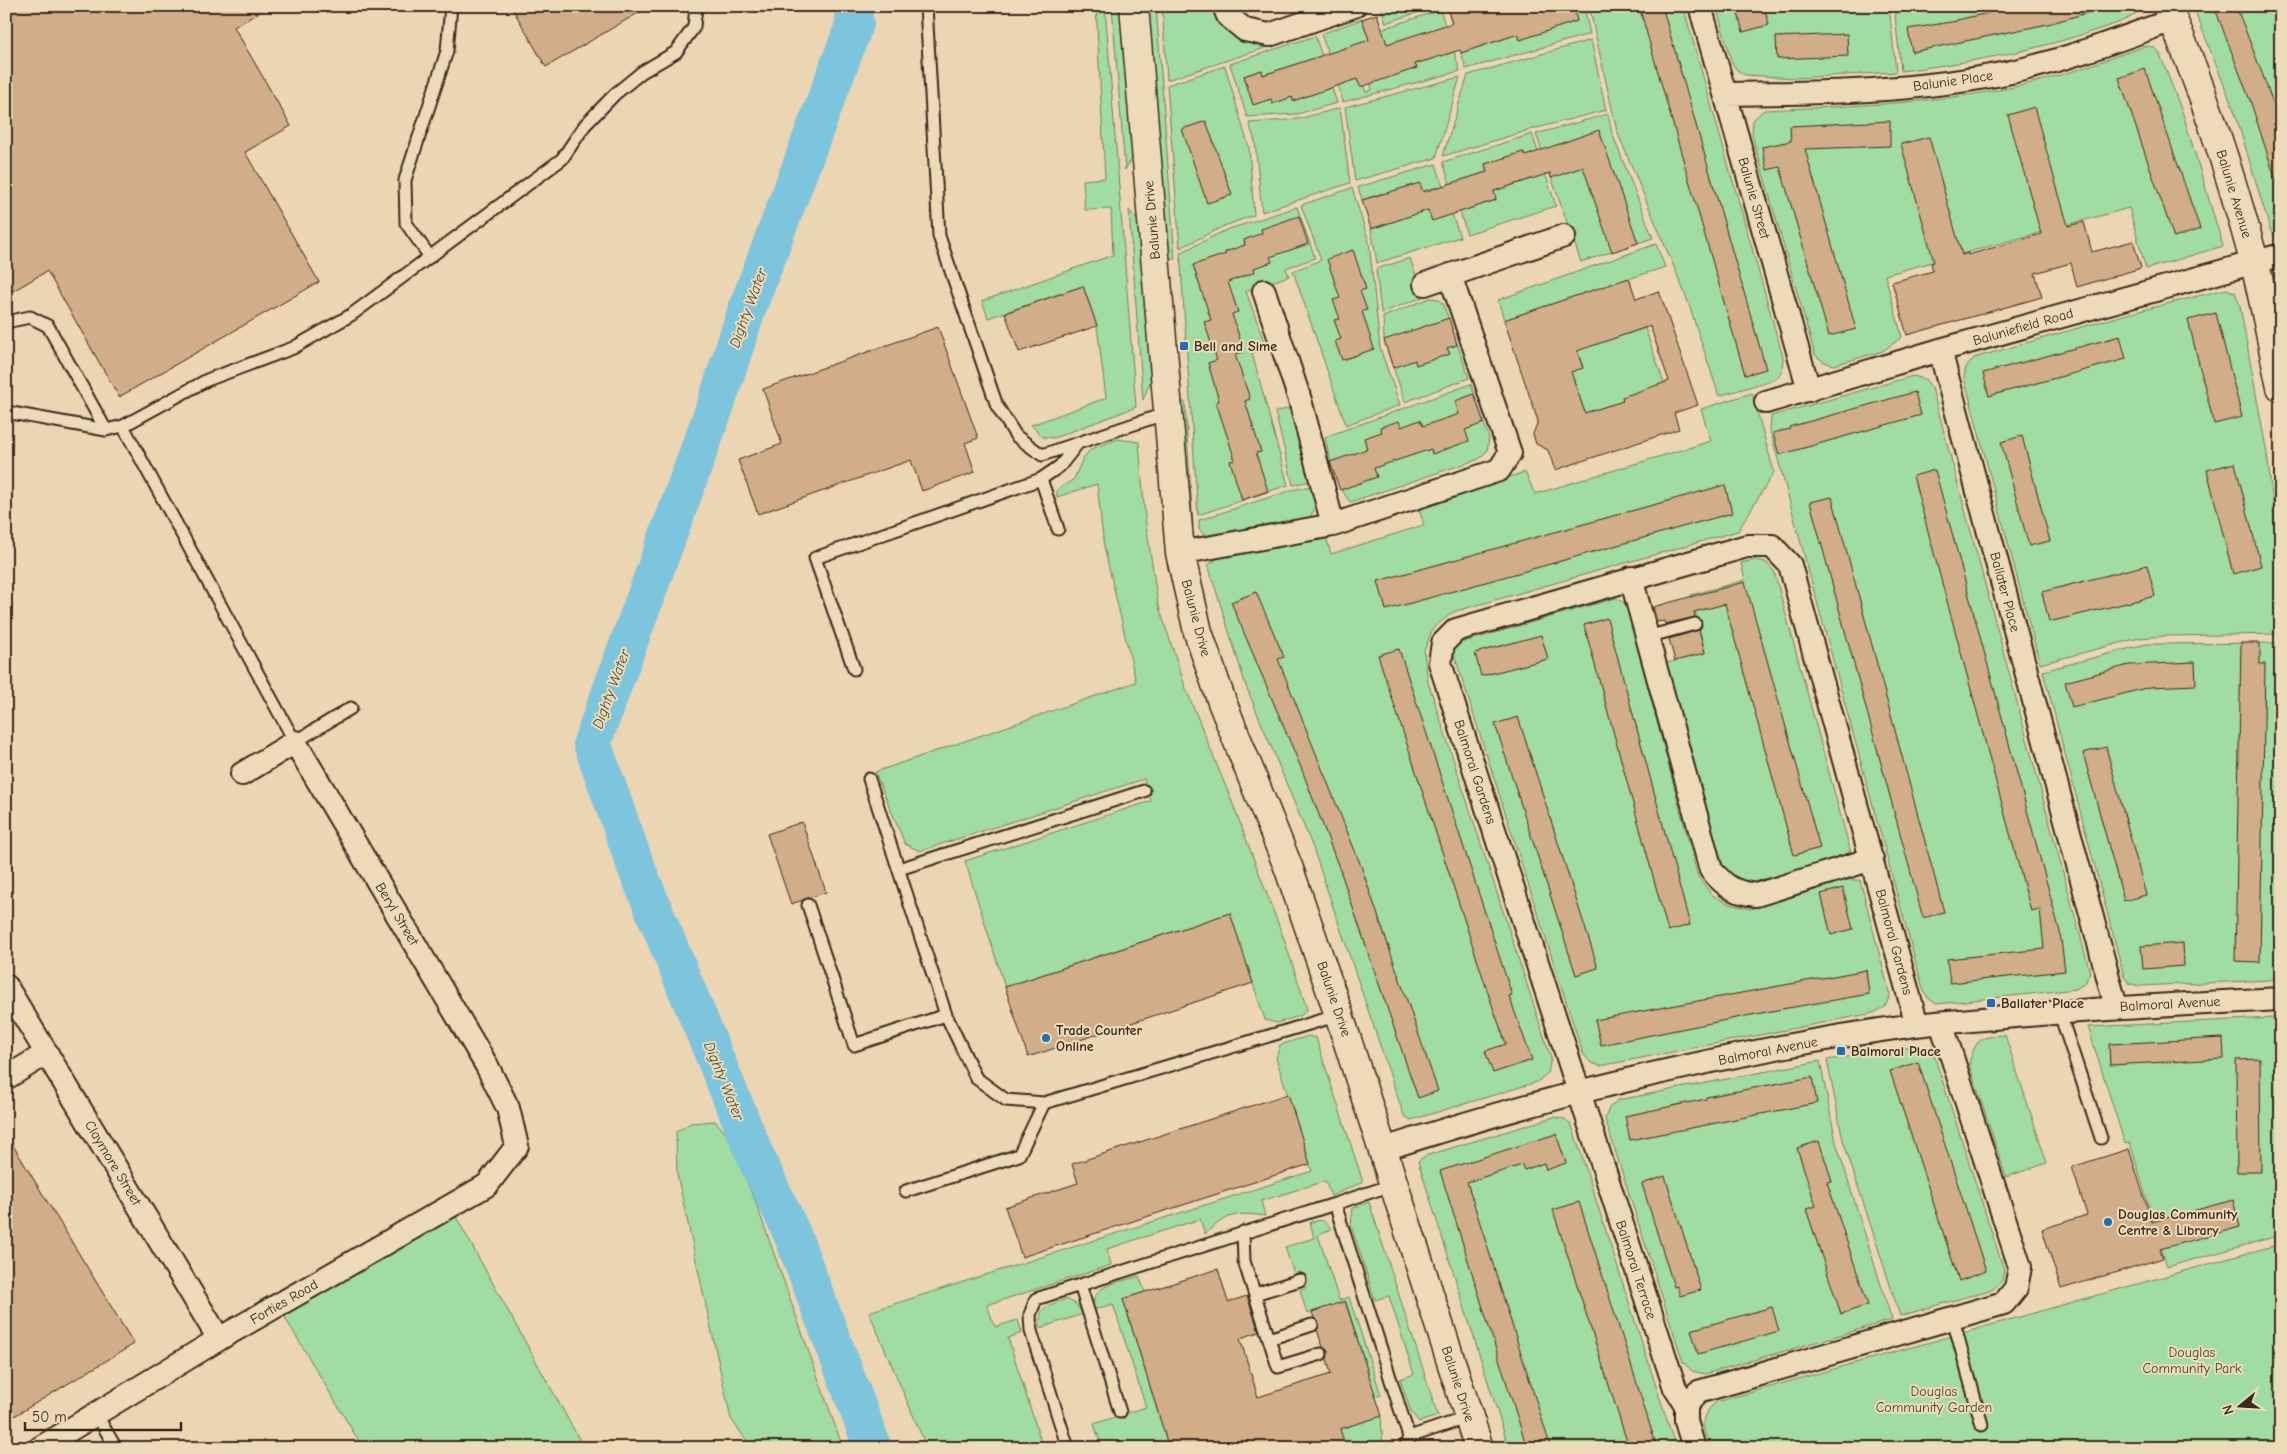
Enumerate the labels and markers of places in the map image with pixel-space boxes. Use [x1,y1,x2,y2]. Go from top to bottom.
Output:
place label: Bell and Sime [1194,338,1277,355]
marker: Bell and Sime [1178,340,1190,352]
place label: Ballater Place [2001,995,2084,1012]
marker: Ballater Place [1985,997,1997,1009]
place label: Trade Counter Online [1056,1022,1142,1055]
marker: Trade Counter Online [1040,1032,1052,1044]
place label: Balmoral Place [1851,1043,1941,1060]
marker: Balmoral Place [1835,1045,1847,1057]
place label: Douglas Community Centre & Library [2118,1206,2238,1239]
marker: Douglas Community Centre & Library [2102,1216,2114,1228]

